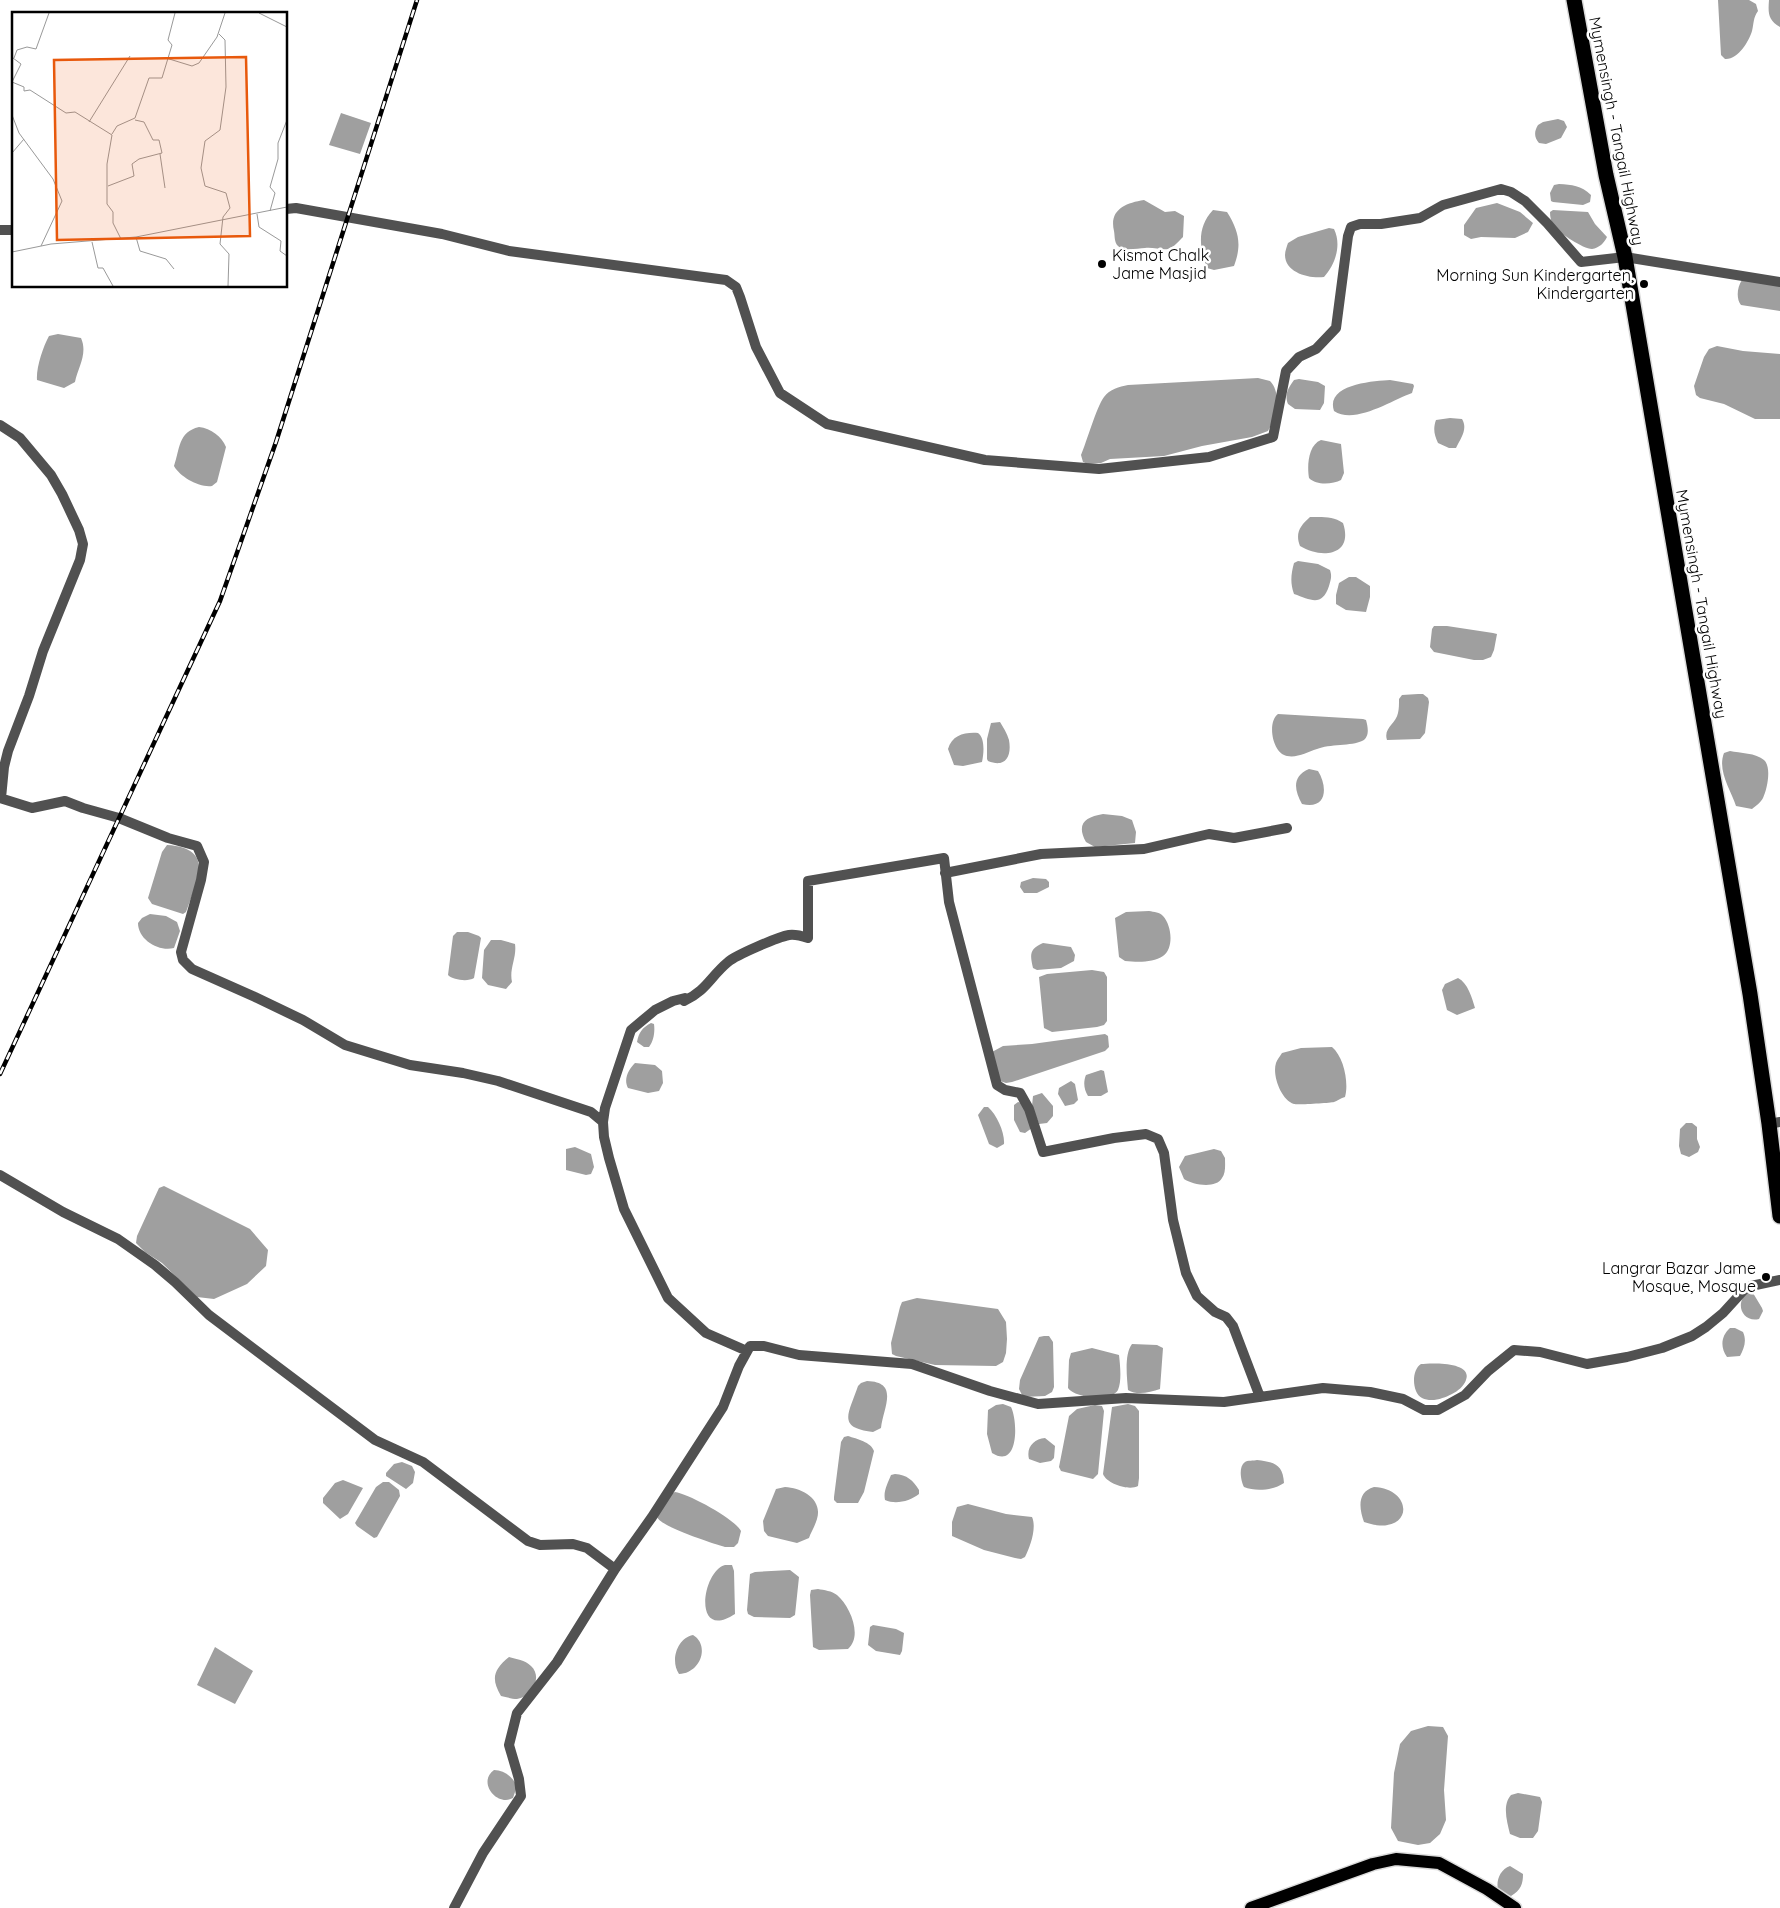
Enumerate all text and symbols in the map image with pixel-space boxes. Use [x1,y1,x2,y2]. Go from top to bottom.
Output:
inset map [12,12,288,288]
street label: Mymensingh - Tangail Highway [1585,15,1649,247]
place label: Kismot Chalk Jame Masjid [1112,245,1209,283]
marker: Kismot Chalk Jame Masjid [1096,258,1108,270]
place label: Morning Sun Kindergarten, Kindergarten [1436,265,1634,303]
marker: Morning Sun Kindergarten, Kindergarten [1638,278,1650,290]
street label: Mymensingh - Tangail Highway [1672,488,1732,720]
place label: Langrar Bazar Jame Mosque, Mosque [1602,1258,1756,1296]
marker: Langrar Bazar Jame Mosque, Mosque [1760,1271,1772,1283]

